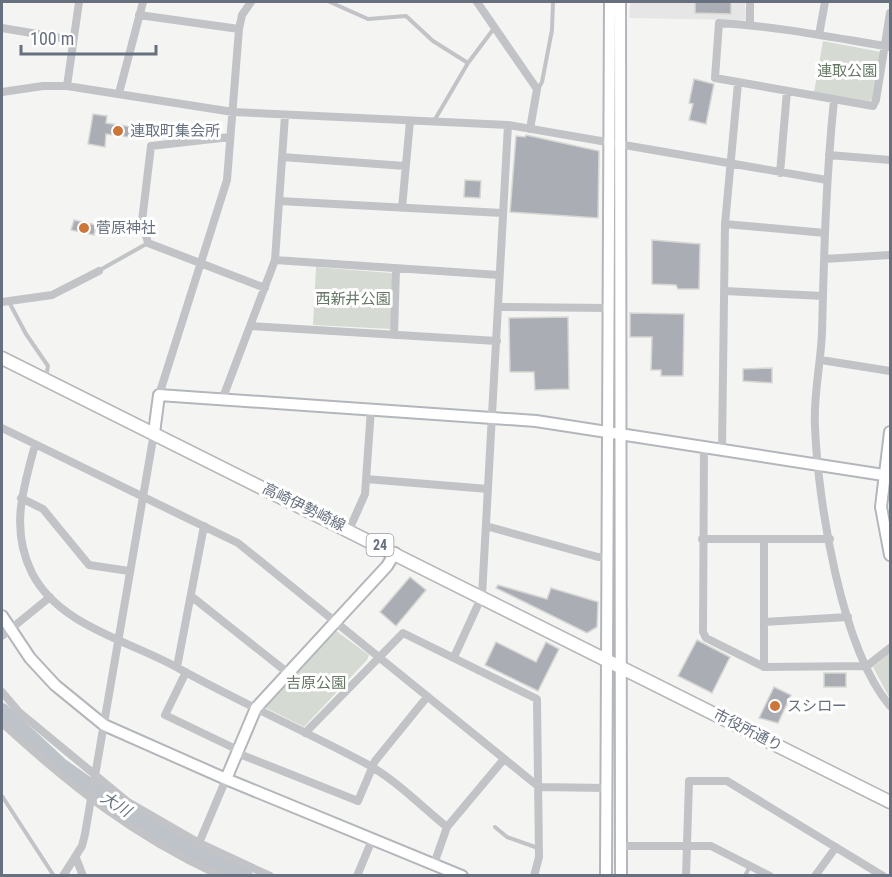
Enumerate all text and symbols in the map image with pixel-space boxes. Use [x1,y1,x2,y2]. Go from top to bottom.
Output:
scale bar [21,18,156,56]
text: 100 m [30,28,74,49]
park label: 連取公園 [817,62,877,80]
place label: 連取町集会所 [130,122,220,140]
marker: 連取町集会所 [111,124,125,138]
place label: 菅原神社 [96,219,156,237]
marker: 菅原神社 [77,221,91,235]
park label: 西新井公園 [315,290,391,308]
street label: 高崎伊勢崎線 [260,479,348,535]
road number: 24 [366,534,394,556]
park label: 吉原公園 [286,674,346,692]
place label: スシロー [787,697,847,715]
marker: スシロー [768,699,782,713]
street label: 市役所通り [710,705,786,755]
water label: 大川 [97,787,136,822]

